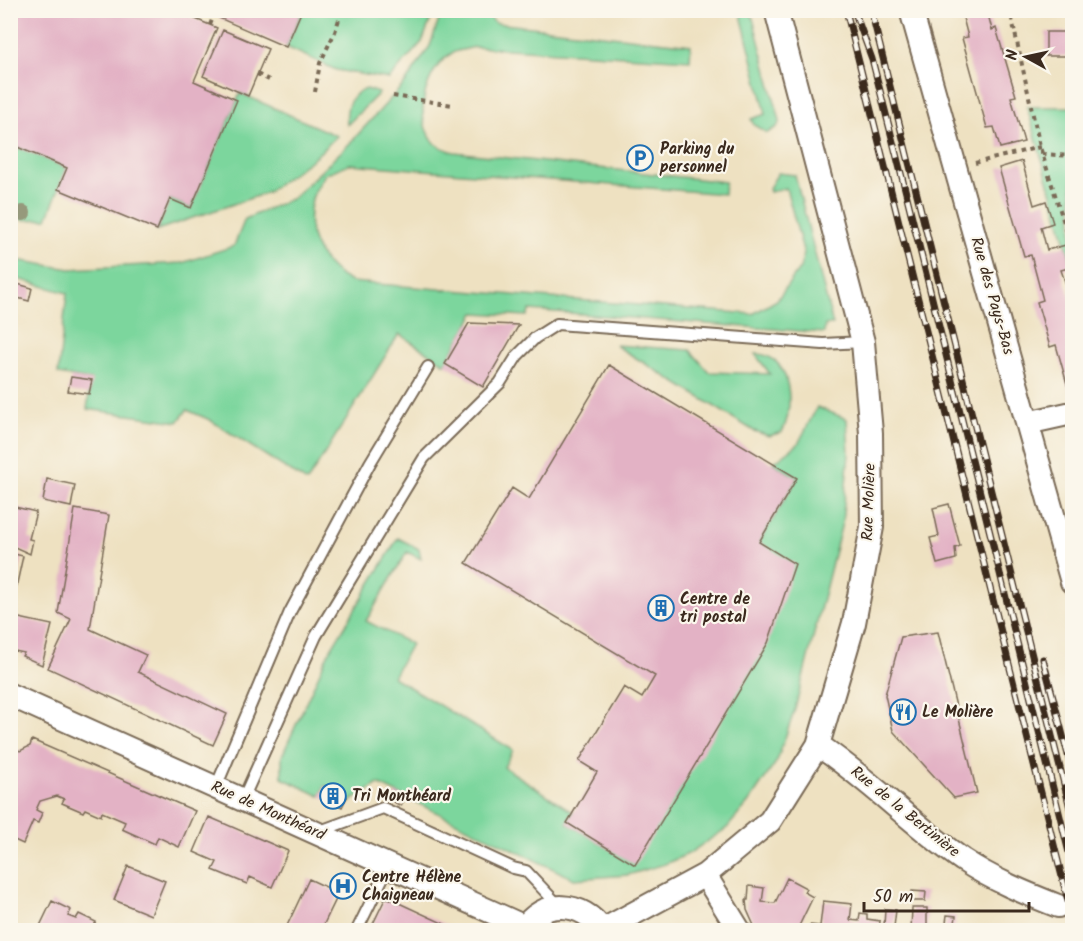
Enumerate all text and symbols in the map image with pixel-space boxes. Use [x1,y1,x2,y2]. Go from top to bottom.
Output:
north arrow [996,27,1056,87]
text: N [1000,48,1026,62]
place label: Parking du personnel [659,137,734,180]
parking icon: Parking du personnel [625,143,655,173]
street label: Rue des Pays-Bas [963,234,1021,358]
street label: Rue Molière [855,463,883,541]
place label: Centre de tri postal [680,587,750,630]
building icon: Centre de tri postal [646,593,676,623]
restaurant icon: Le Molière [888,697,918,727]
place label: Le Molière [922,700,994,725]
street label: Rue de la Bertinière [845,760,965,864]
street label: Rue de Monthéard [207,775,330,848]
building icon: Tri Monthéard [318,781,348,811]
place label: Tri Monthéard [352,784,452,809]
place label: Centre Hélène Chaigneau [362,865,462,908]
hospital icon: Centre Hélène Chaigneau [328,871,358,901]
scale bar [864,875,1029,913]
text: 50 m [873,883,913,912]

